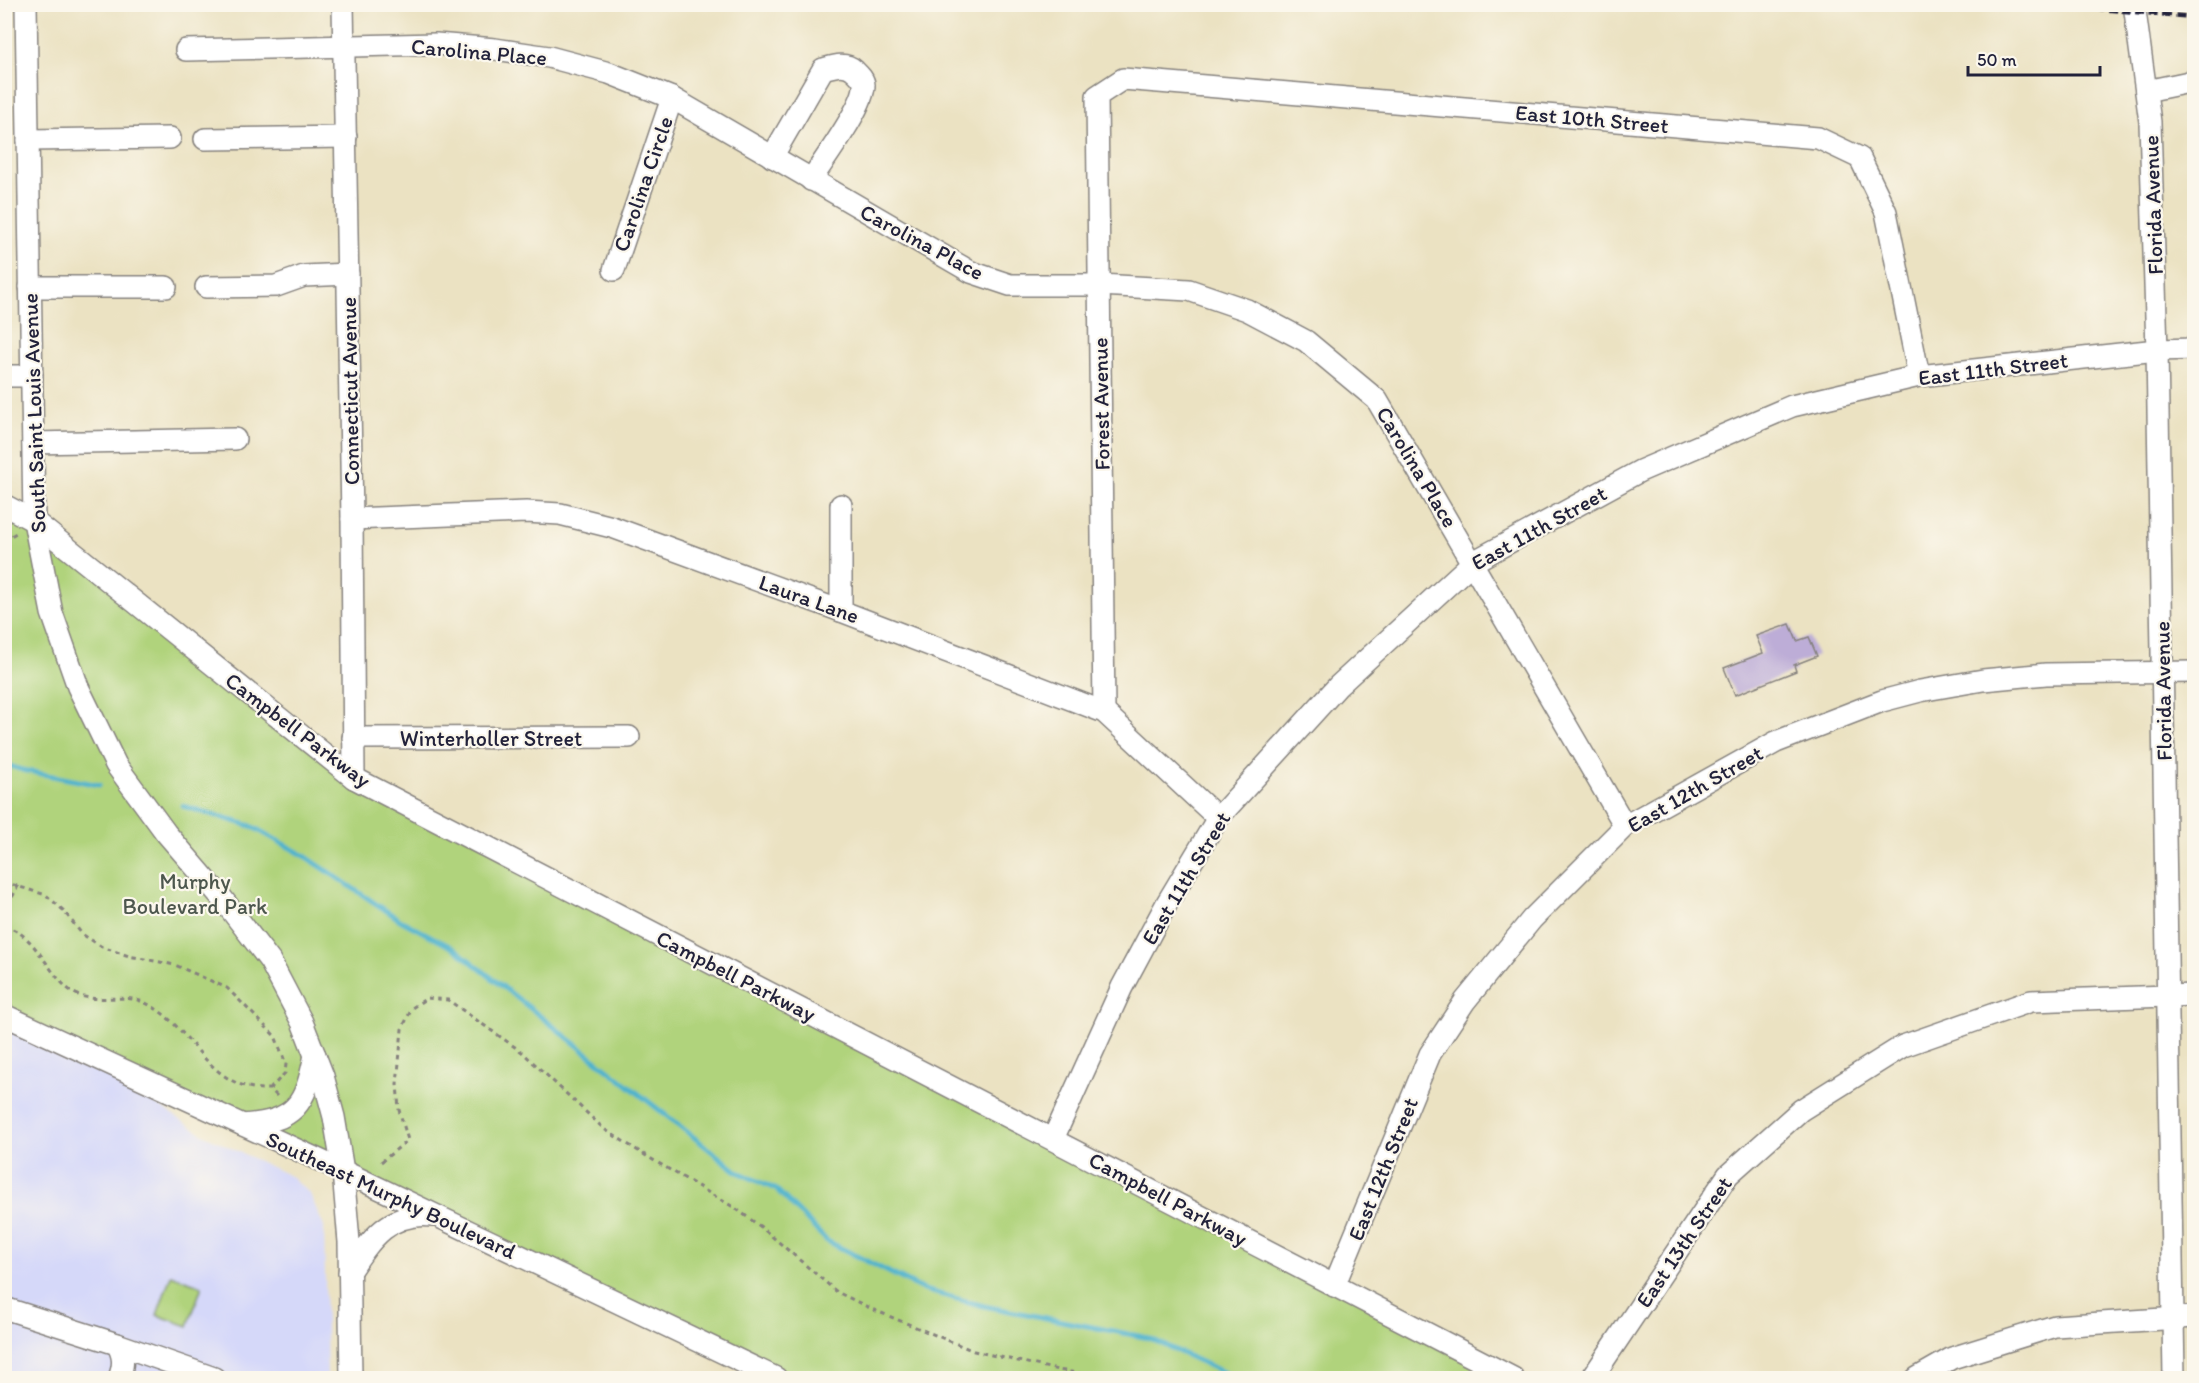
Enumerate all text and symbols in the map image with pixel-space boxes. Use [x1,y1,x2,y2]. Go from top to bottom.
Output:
street label: Carolina Place [410,33,548,71]
scale bar [1968,39,2100,77]
text: 50 m [1977,49,2017,71]
street label: East 10th Street [1514,99,1670,139]
street label: Carolina Circle [607,113,679,255]
street label: Florida Avenue [2137,135,2169,275]
street label: Carolina Place [855,198,989,286]
street label: South Saint Louis Avenue [16,293,52,533]
street label: Connecticut Avenue [335,297,365,485]
street label: Forest Avenue [1086,337,1116,471]
street label: East 11th Street [1917,346,2069,392]
street label: Carolina Place [1370,402,1464,532]
street label: East 11th Street [1467,480,1611,576]
street label: Laura Lane [755,568,863,630]
street label: Florida Avenue [2148,621,2178,761]
street label: Campbell Parkway [220,666,377,794]
street label: Winterholler Street [400,725,582,752]
street label: East 12th Street [1622,739,1768,839]
street label: East 11th Street [1136,807,1236,949]
park label: Murphy Boulevard Park [123,868,268,920]
street label: Campbell Parkway [652,924,821,1028]
street label: East 12th Street [1342,1093,1424,1245]
street label: Southeast Murphy Boulevard [262,1125,520,1265]
street label: Campbell Parkway [1084,1146,1252,1252]
street label: East 13th Street [1630,1171,1738,1313]

